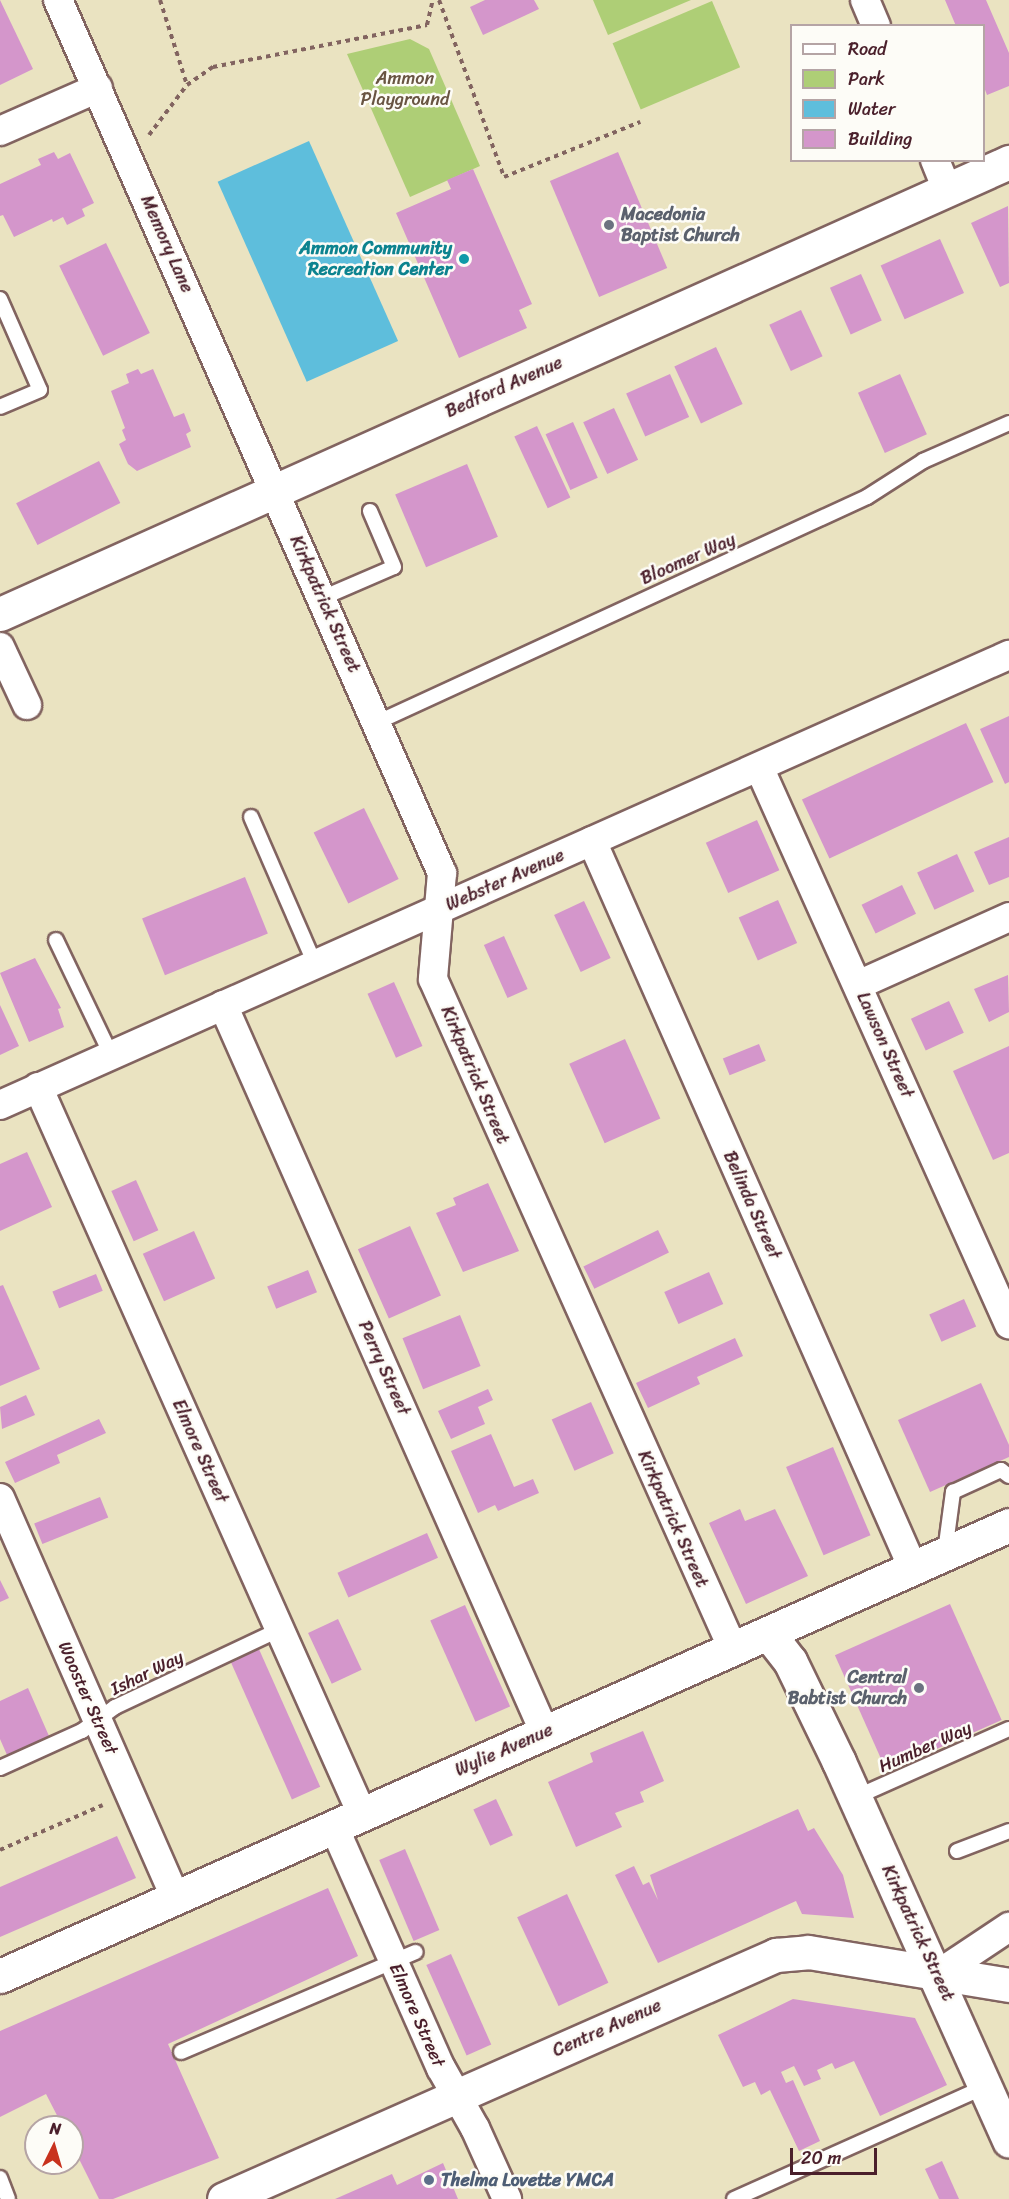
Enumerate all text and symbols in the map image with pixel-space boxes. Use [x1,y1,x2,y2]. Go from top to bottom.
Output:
legend [790,24,985,162]
text: Road [848,33,887,65]
text: Park [848,63,885,95]
park label: Ammon Playground [361,68,449,110]
text: Water [848,93,895,125]
text: Building [848,123,912,155]
street label: Memory Lane [136,192,198,296]
place label: Macedonia Baptist Church [621,204,740,246]
marker: Macedonia Baptist Church [602,218,616,232]
place label: Ammon Community Recreation Center [299,238,452,280]
marker: Ammon Community Recreation Center [457,252,471,266]
street label: Bedford Avenue [442,351,566,423]
street label: Bloomer Way [637,528,739,590]
street label: Kirkpatrick Street [285,532,365,676]
street label: Webster Avenue [442,844,568,916]
street label: Lawson Street [852,989,918,1101]
street label: Kirkpatrick Street [436,1003,514,1147]
street label: Belinda Street [719,1148,785,1262]
street label: Perry Street [354,1317,414,1419]
street label: Elmore Street [167,1396,233,1506]
street label: Kirkpatrick Street [633,1447,713,1591]
street label: Wooster Street [53,1638,123,1758]
street label: Ishar Way [107,1646,187,1700]
place label: Central Babtist Church [788,1667,907,1710]
marker: Central Babtist Church [912,1681,926,1695]
street label: Humber Way [875,1717,975,1777]
street label: Wylie Avenue [452,1719,556,1781]
street label: Kirkpatrick Street [877,1862,959,2004]
street label: Elmore Street [384,1960,450,2070]
street label: Centre Avenue [549,1994,665,2062]
text: N [49,2114,62,2143]
north arrow [24,2115,84,2175]
scale bar [793,2136,880,2174]
text: 20 m [801,2142,841,2174]
place label: Thelma Lovette YMCA [441,2169,614,2191]
marker: Thelma Lovette YMCA [422,2173,436,2187]

